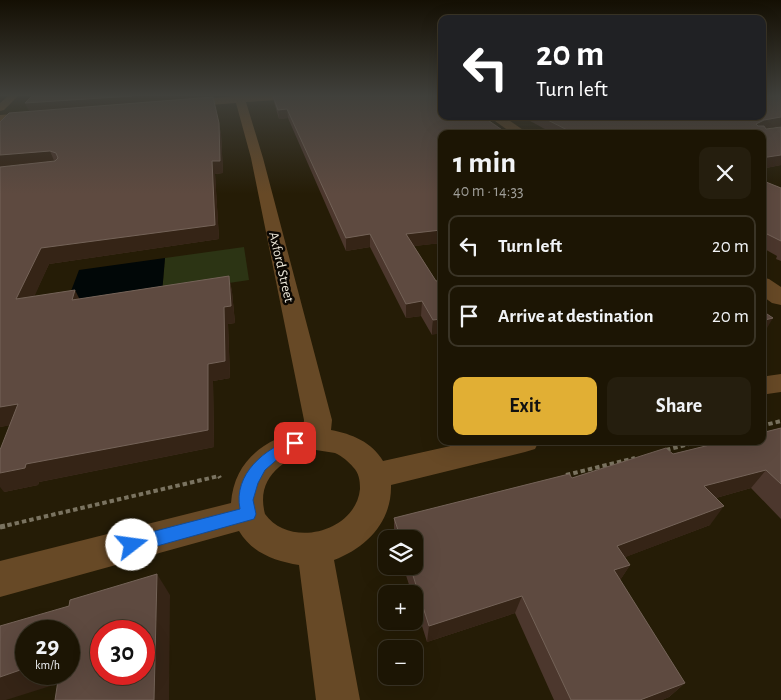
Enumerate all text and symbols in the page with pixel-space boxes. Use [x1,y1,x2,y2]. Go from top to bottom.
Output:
icon: left [453,35,518,100]
text: 20 m [536,37,604,72]
text: Turn left [536,78,608,100]
button: close [699,147,751,199]
text: 1 min [453,148,516,178]
text: 40 m · 14:33 [453,183,524,199]
street label: Axford Street [266,231,296,304]
icon: left [455,232,483,260]
text: Turn left [498,237,562,256]
text: 20 m [712,237,749,256]
icon: arrive [455,302,483,330]
text: Arrive at destination [498,307,654,326]
text: 20 m [712,307,749,326]
button: Exit [453,377,597,435]
button: Share [607,377,751,435]
pin [274,422,316,464]
icon: arrive [281,429,309,457]
position arrow [105,518,157,570]
map controls [378,530,423,685]
button: layers [378,530,423,575]
button: + [378,585,423,630]
speed limit sign: 30 [90,620,155,685]
text: 29 [36,634,59,659]
button: − [378,640,423,685]
text: km/h [35,659,60,671]

